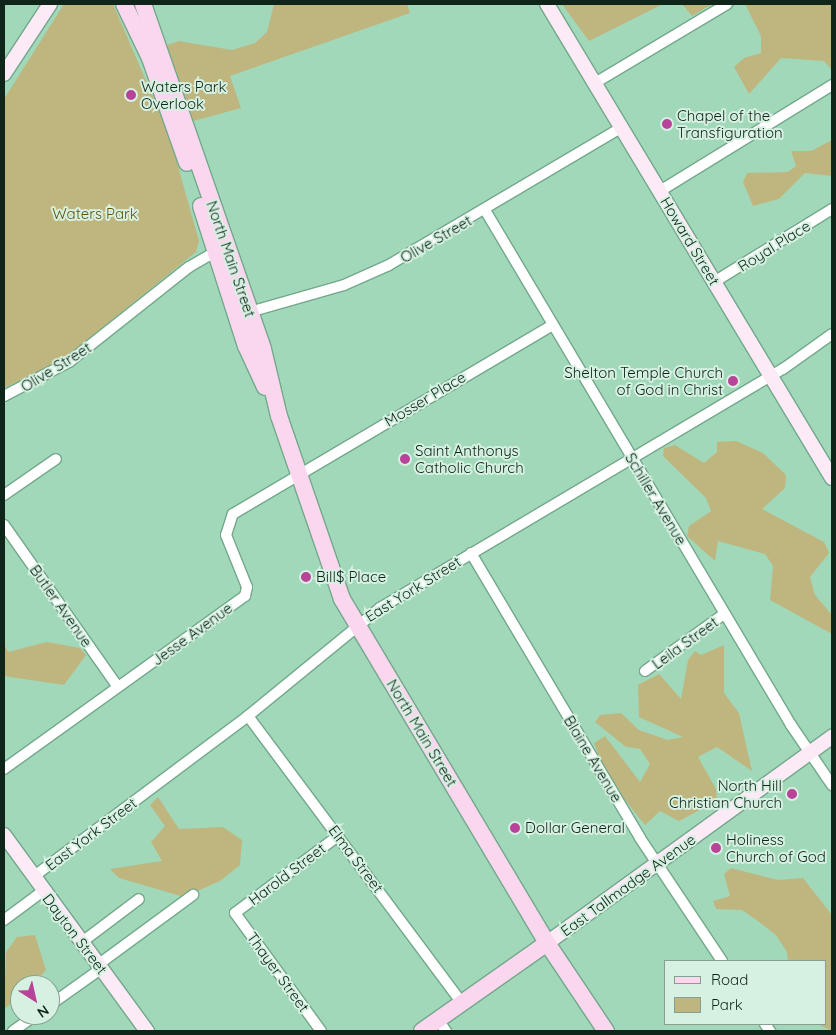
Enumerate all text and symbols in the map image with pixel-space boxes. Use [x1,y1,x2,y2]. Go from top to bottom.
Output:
place label: Waters Park Overlook [141,77,227,112]
marker: Waters Park Overlook [125,89,137,101]
place label: Chapel of the Transfiguration [677,106,783,141]
marker: Chapel of the Transfiguration [661,118,673,130]
street label: Howard Street [657,194,723,288]
street label: North Main Street [203,198,259,320]
park label: Waters Park [52,205,138,223]
street label: Olive Street [397,211,475,267]
street label: Royal Place [734,217,814,275]
street label: Olive Street [17,338,95,396]
place label: Shelton Temple Church of God in Christ [564,363,723,398]
street label: Mosser Place [381,368,469,430]
marker: Shelton Temple Church of God in Christ [727,375,739,387]
place label: Saint Anthonys Catholic Church [415,441,524,476]
street label: Schiller Avenue [621,450,691,548]
marker: Saint Anthonys Catholic Church [399,453,411,465]
street label: East York Street [362,552,464,626]
street label: Butler Avenue [26,561,96,651]
place label: Bill$ Place [316,568,386,586]
marker: Bill$ Place [300,571,312,583]
street label: Jesse Avenue [148,599,236,669]
street label: Leila Street [648,613,722,673]
street label: North Main Street [383,676,461,790]
street label: Blaine Avenue [560,712,626,806]
place label: North Hill Christian Church [669,776,782,811]
marker: North Hill Christian Church [786,788,798,800]
street label: East York Street [42,794,140,874]
place label: Dollar General [525,819,625,837]
street label: Elma Street [325,822,387,896]
marker: Dollar General [509,822,521,834]
street label: East Tallmadge Avenue [557,830,699,940]
place label: Holiness Church of God [726,830,826,865]
street label: Harold Street [245,839,329,909]
marker: Holiness Church of God [710,842,722,854]
street label: Dayton Street [39,890,111,978]
street label: Thayer Street [243,929,313,1015]
legend [664,960,826,1025]
text: Road [711,970,748,989]
north arrow [10,975,60,1025]
text: Park [711,995,743,1014]
text: N [34,1001,52,1022]

